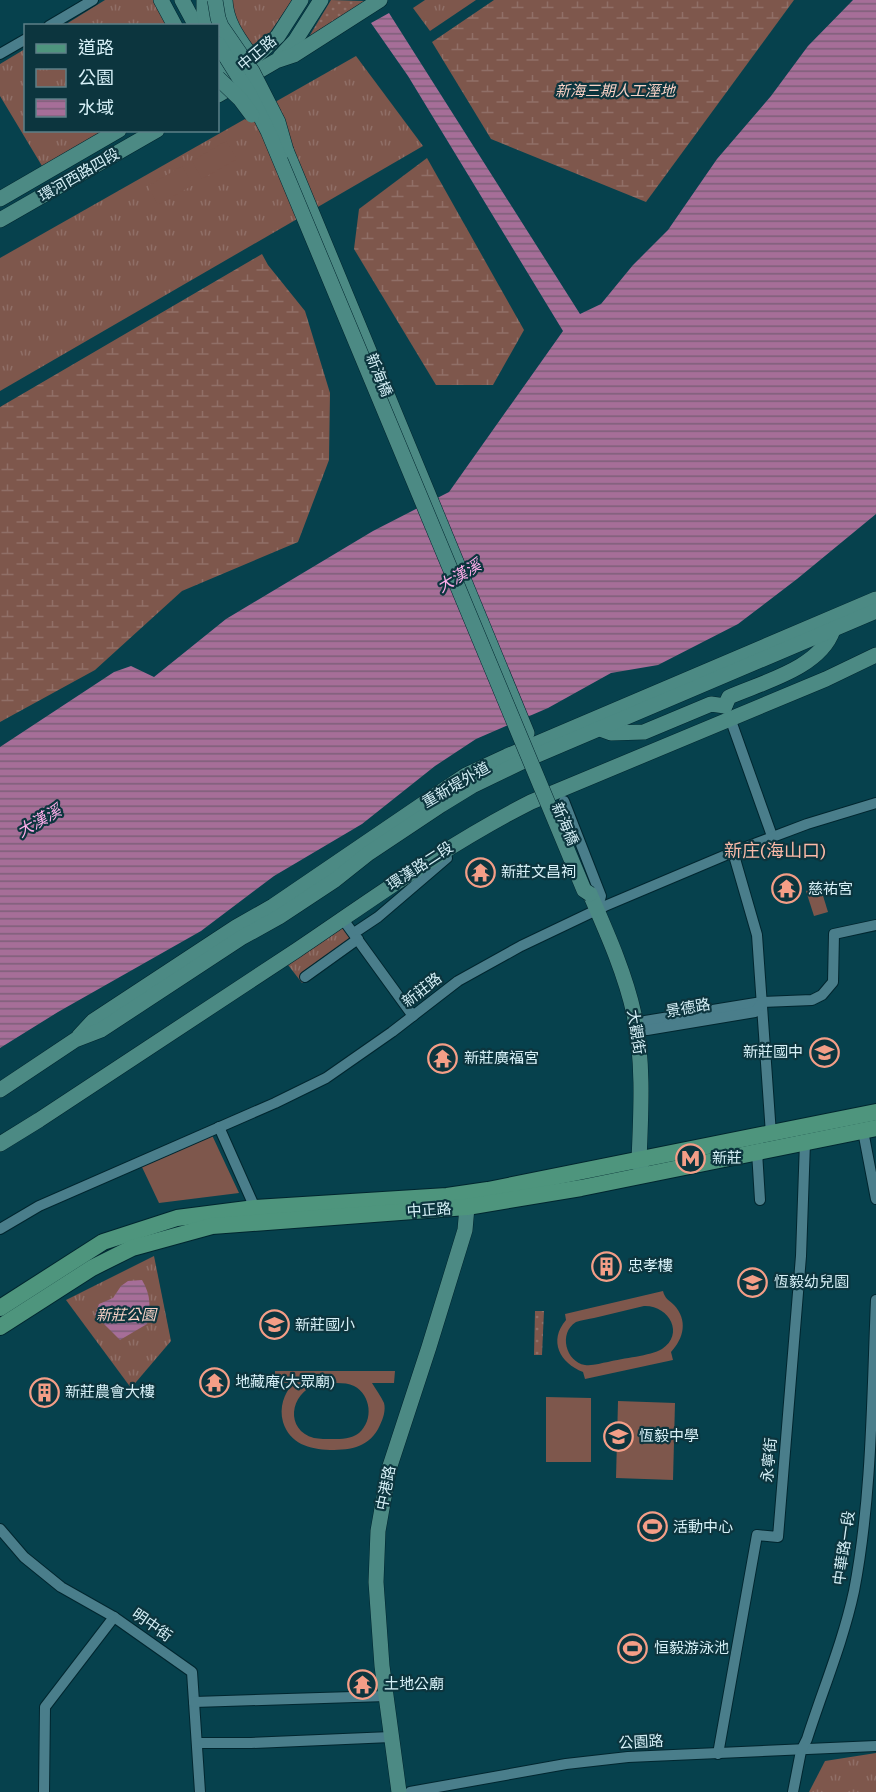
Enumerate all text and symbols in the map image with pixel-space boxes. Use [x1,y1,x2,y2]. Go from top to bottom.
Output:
legend [24,24,219,132]
street label: 中正路 [234,32,280,74]
text: 道路 [78,37,114,58]
text: 公園 [78,67,114,88]
park label: 新海三期人工溼地 [555,82,677,100]
text: 水域 [78,97,114,118]
street label: 環河西路四段 [36,145,122,205]
street label: 新海橋 [362,351,396,399]
water label: 大漢溪 [434,554,486,597]
street label: 重新堤外道 [419,758,493,812]
water label: 大漢溪 [13,800,66,841]
street label: 新海橋 [548,800,582,848]
street label: 環漢路二段 [384,838,456,894]
district label: 新庄(海山口) [724,840,826,861]
temple icon: 新莊文昌祠 [464,856,496,888]
place label: 新莊文昌祠 [501,863,576,881]
temple icon: 慈祐宮 [771,873,803,905]
place label: 慈祐宮 [808,880,853,898]
street label: 新莊路 [399,969,445,1011]
street label: 景德路 [664,995,712,1021]
street label: 大觀街 [624,1008,648,1056]
school or university icon: 新莊國中 [808,1036,840,1068]
temple icon: 新莊廣福宮 [427,1042,459,1074]
place label: 新莊國中 [743,1043,803,1061]
place label: 新莊廣福宮 [464,1049,539,1067]
metro station icon: 新莊 [675,1142,707,1174]
place label: 新莊 [712,1149,742,1167]
street label: 中正路 [406,1199,452,1221]
building icon: 忠孝樓 [591,1250,623,1282]
place label: 忠孝樓 [628,1257,673,1275]
school or university icon: 恆毅幼兒園 [737,1266,769,1298]
place label: 恆毅幼兒園 [774,1273,849,1291]
park label: 新莊公園 [96,1306,158,1324]
school or university icon: 新莊國小 [258,1309,290,1341]
place label: 新莊國小 [295,1316,355,1334]
temple icon: 地藏庵(大眾廟) [198,1366,230,1398]
place label: 地藏庵(大眾廟) [235,1373,335,1391]
building icon: 新莊農會大樓 [28,1376,60,1408]
place label: 新莊農會大樓 [65,1383,155,1401]
school or university icon: 恆毅中學 [602,1420,634,1452]
place label: 恆毅中學 [639,1427,699,1445]
street label: 永寧街 [758,1437,780,1483]
street label: 中港路 [373,1464,399,1512]
street label: 中華路一段 [830,1510,858,1586]
sports icon: 活動中心 [636,1511,668,1543]
place label: 活動中心 [673,1518,733,1536]
street label: 明中街 [128,1605,176,1645]
sports icon: 恒毅游泳池 [617,1632,649,1664]
place label: 恒毅游泳池 [654,1639,729,1657]
temple icon: 土地公廟 [347,1668,379,1700]
place label: 土地公廟 [384,1675,444,1693]
street label: 公園路 [618,1732,664,1752]

